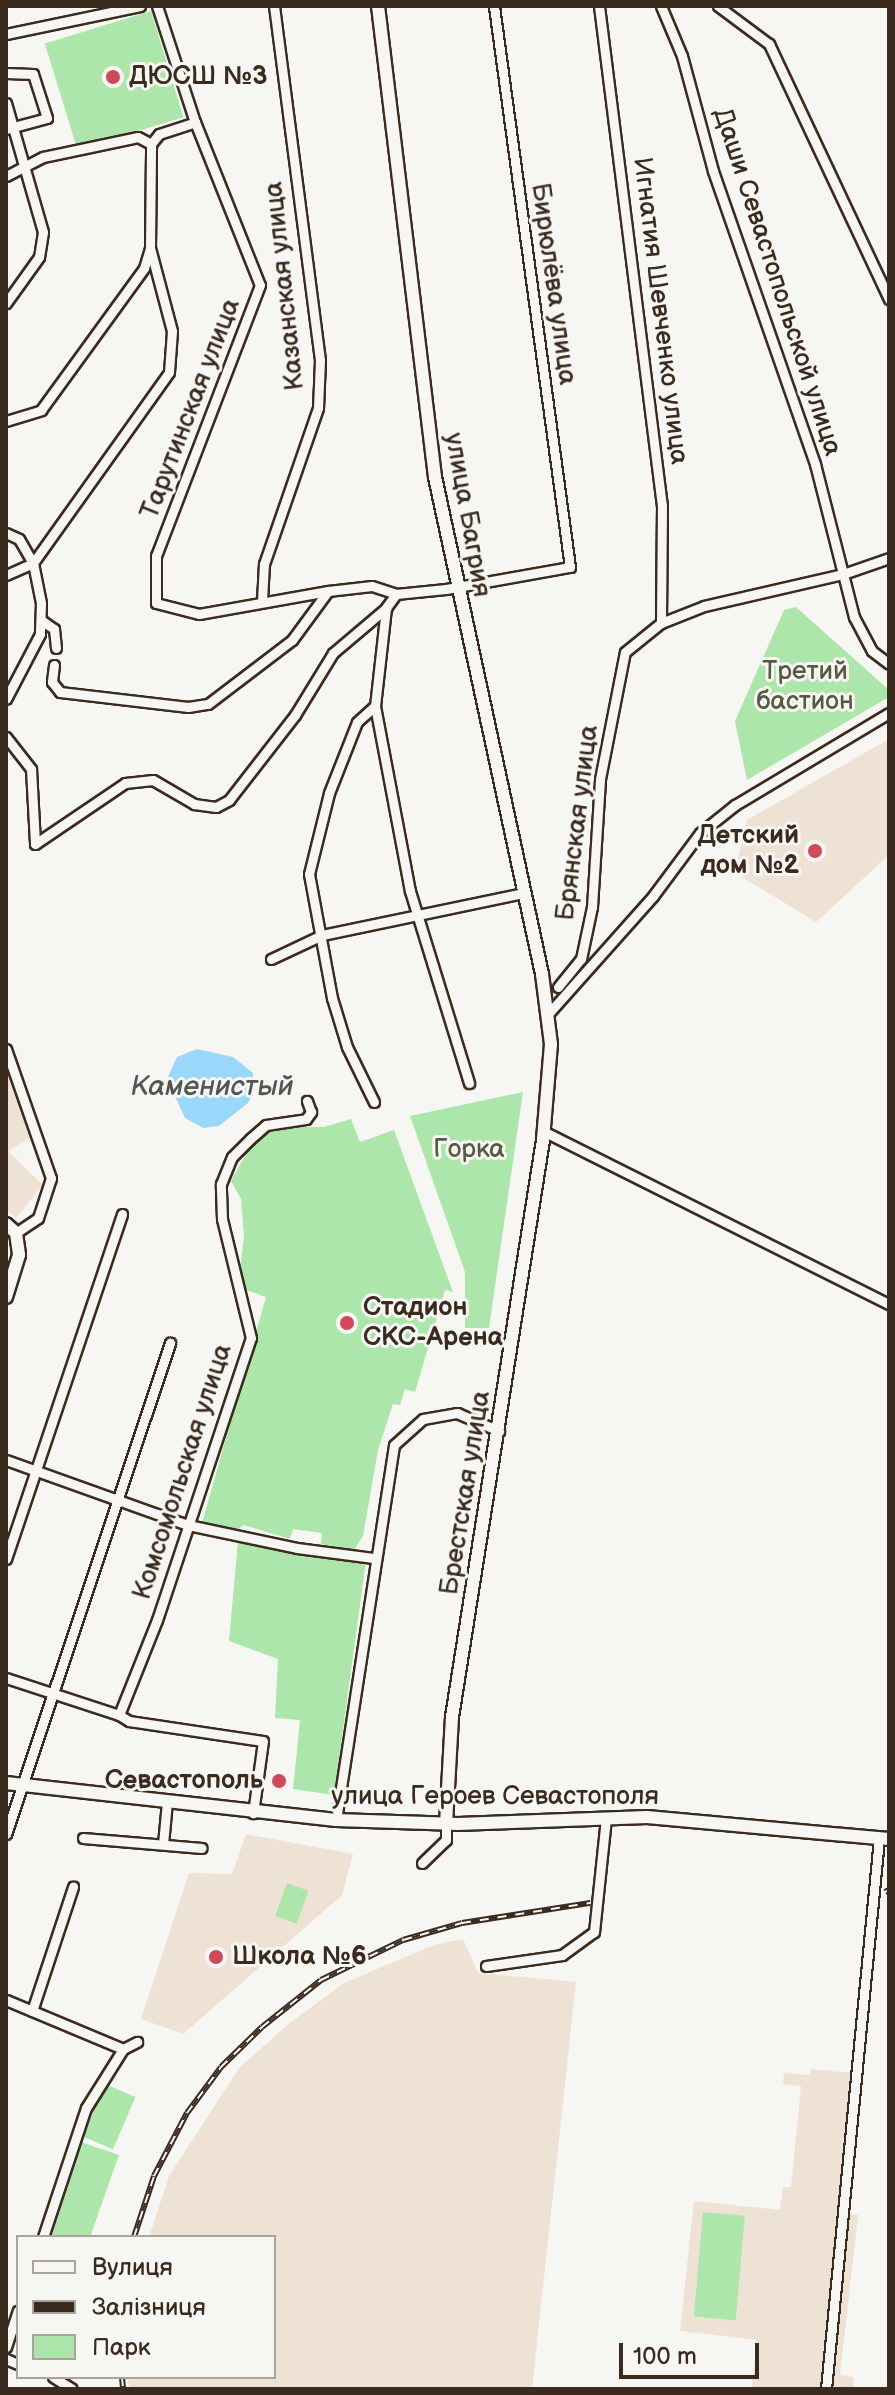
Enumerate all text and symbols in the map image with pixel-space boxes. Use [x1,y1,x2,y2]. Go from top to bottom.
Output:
place label: ДЮСШ №3 [129,61,267,93]
marker: ДЮСШ №3 [104,68,122,86]
street label: Даши Севастопольской улица [706,104,848,460]
street label: Игнатия Шевченко улица [626,156,694,466]
street label: Казанская улица [259,180,311,392]
street label: Бирюлёва улица [523,181,583,387]
street label: Тарутинская улица [135,294,247,524]
street label: улица Багрия [437,430,497,600]
park label: Третий бастион [756,656,854,718]
street label: Брянская улица [551,723,605,923]
place label: Детский дом №2 [697,820,799,882]
marker: Детский дом №2 [806,842,824,860]
water label: Каменистый [130,1070,294,1104]
park label: Горка [433,1134,505,1166]
place label: Стадион СКС-Арена [363,1292,503,1354]
marker: Стадион СКС-Арена [338,1314,356,1332]
street label: Комсомольская улица [127,1340,239,1604]
street label: Брестская улица [434,1389,498,1597]
place label: Севастополь [105,1765,263,1797]
marker: Севастополь [270,1772,288,1790]
street label: улица Героев Севастополя [331,1781,659,1813]
place label: Школа №6 [232,1941,367,1973]
marker: Школа №6 [207,1948,225,1966]
legend [16,2235,276,2379]
text: Вулиця [92,2253,173,2282]
text: Залізниця [92,2293,206,2322]
scale bar [623,2327,763,2377]
text: Парк [92,2333,150,2362]
text: 100 m [633,2342,697,2371]

